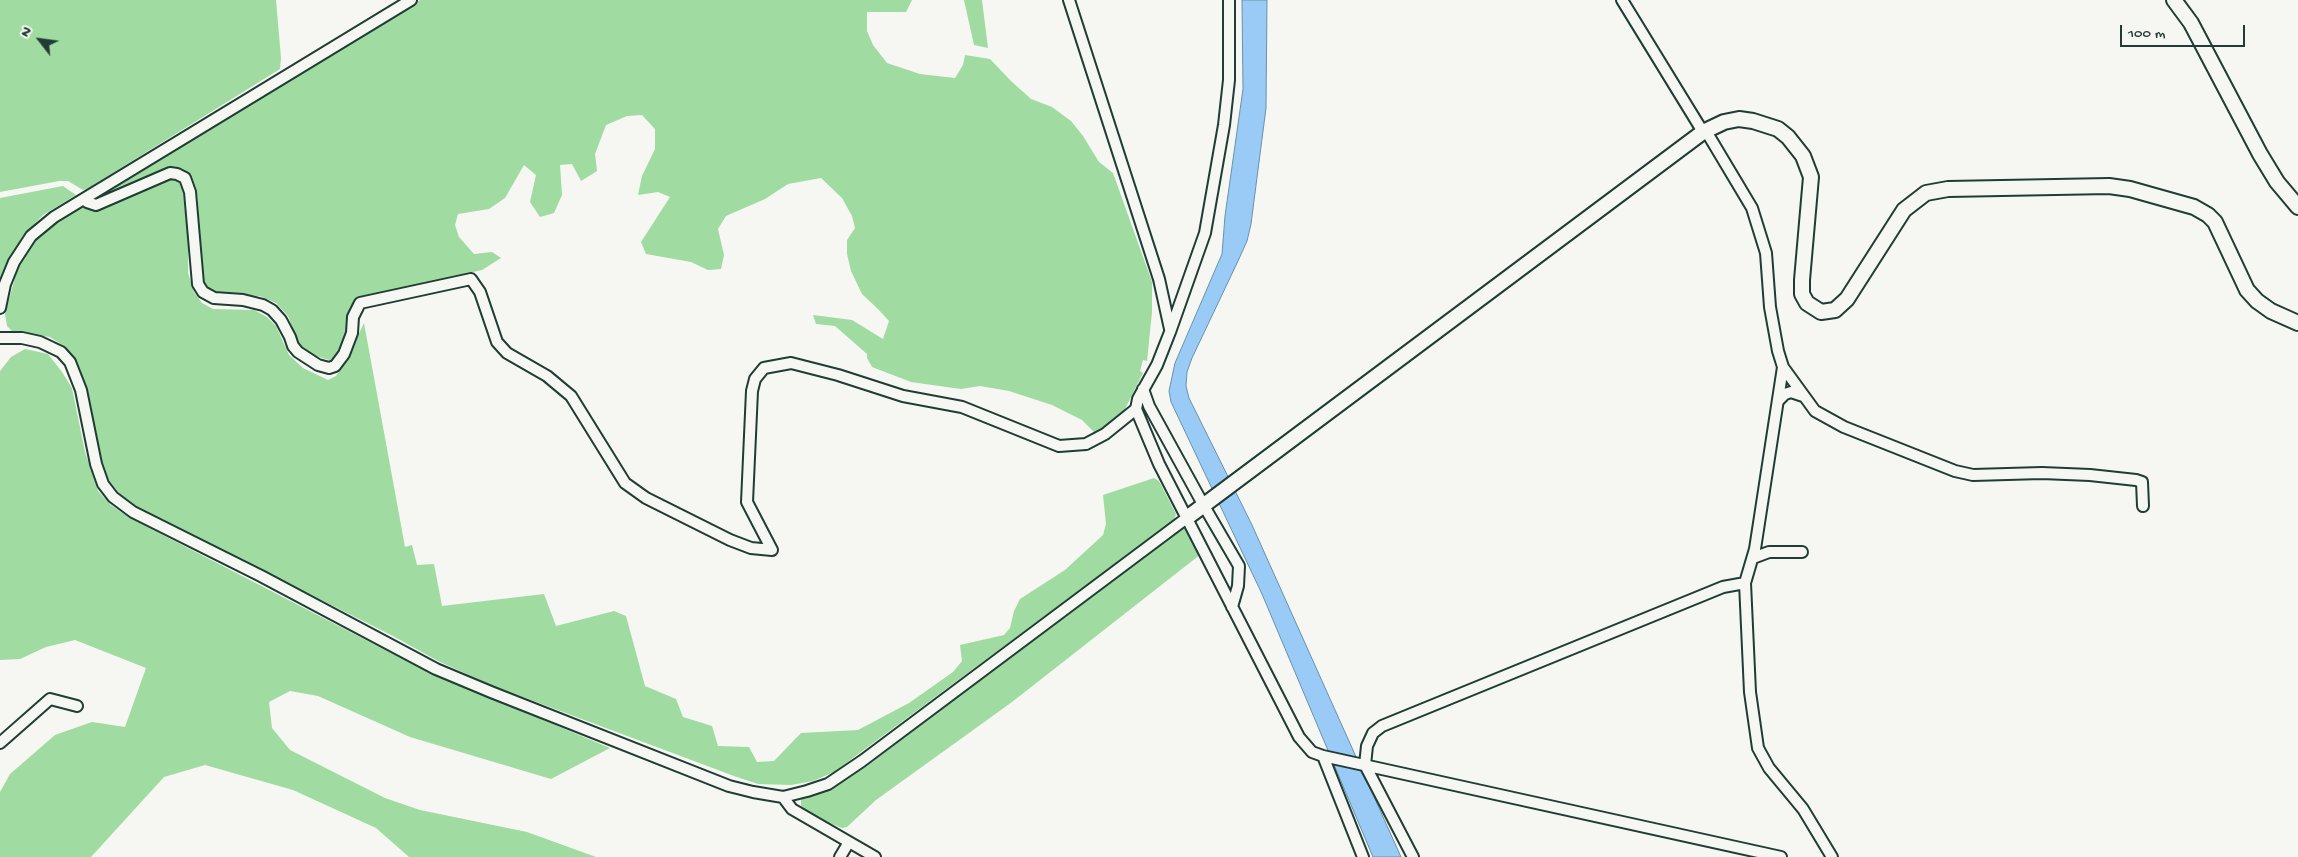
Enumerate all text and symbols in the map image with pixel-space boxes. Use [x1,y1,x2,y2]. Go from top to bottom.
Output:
north arrow [15,15,65,65]
scale bar [2123,15,2248,47]
text: N [17,24,36,40]
text: 100 m [2128,25,2165,43]

